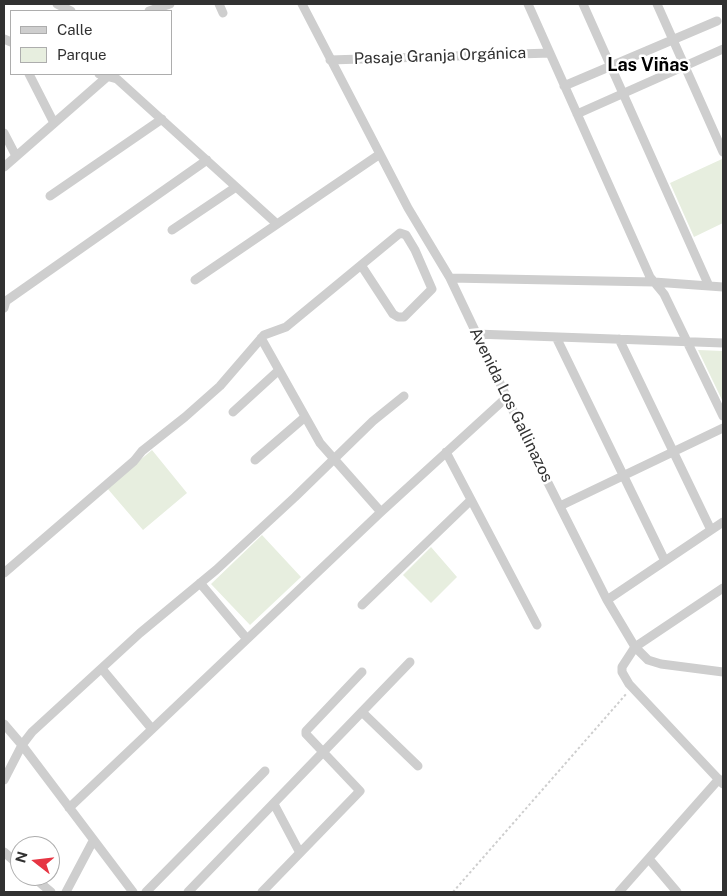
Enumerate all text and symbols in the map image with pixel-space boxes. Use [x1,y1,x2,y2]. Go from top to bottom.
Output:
legend [10,10,172,75]
text: Calle [57,21,93,38]
street label: Pasaje Granja Orgánica [353,43,527,69]
text: Parque [57,46,107,63]
district label: Las Viñas [607,54,689,76]
street label: Avenida Los Gallinazos [465,325,557,485]
north arrow [10,836,60,886]
text: N [12,850,31,865]

